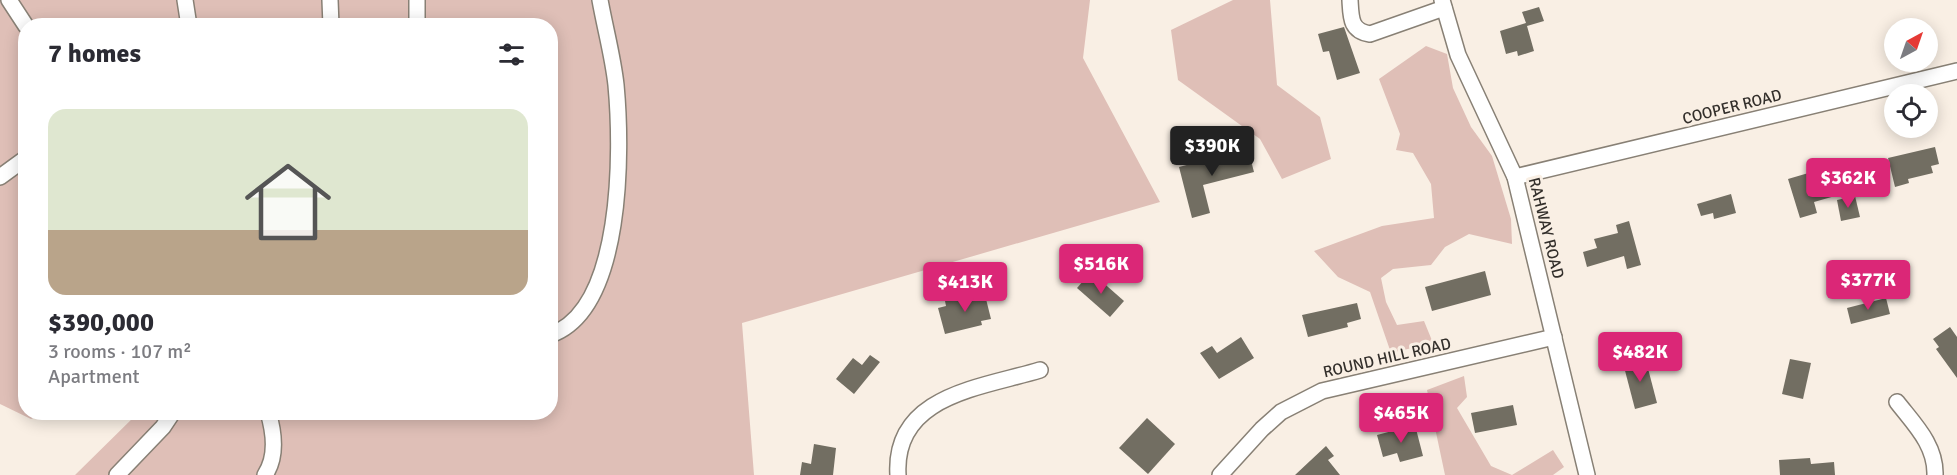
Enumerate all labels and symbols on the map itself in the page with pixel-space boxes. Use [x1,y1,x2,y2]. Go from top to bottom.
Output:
north arrow [1884,18,1938,72]
street label: COOPER ROAD [1680,85,1784,129]
pin: $390K [1170,126,1254,177]
pin: $362K [1806,158,1890,209]
street label: RAHWAY ROAD [1524,175,1568,281]
pin: $516K [1059,244,1143,295]
pin: $377K [1826,260,1910,311]
pin: $413K [923,262,1007,313]
pin: $482K [1598,332,1682,383]
street label: ROUND HILL ROAD [1321,334,1453,382]
pin: $465K [1359,393,1443,444]

